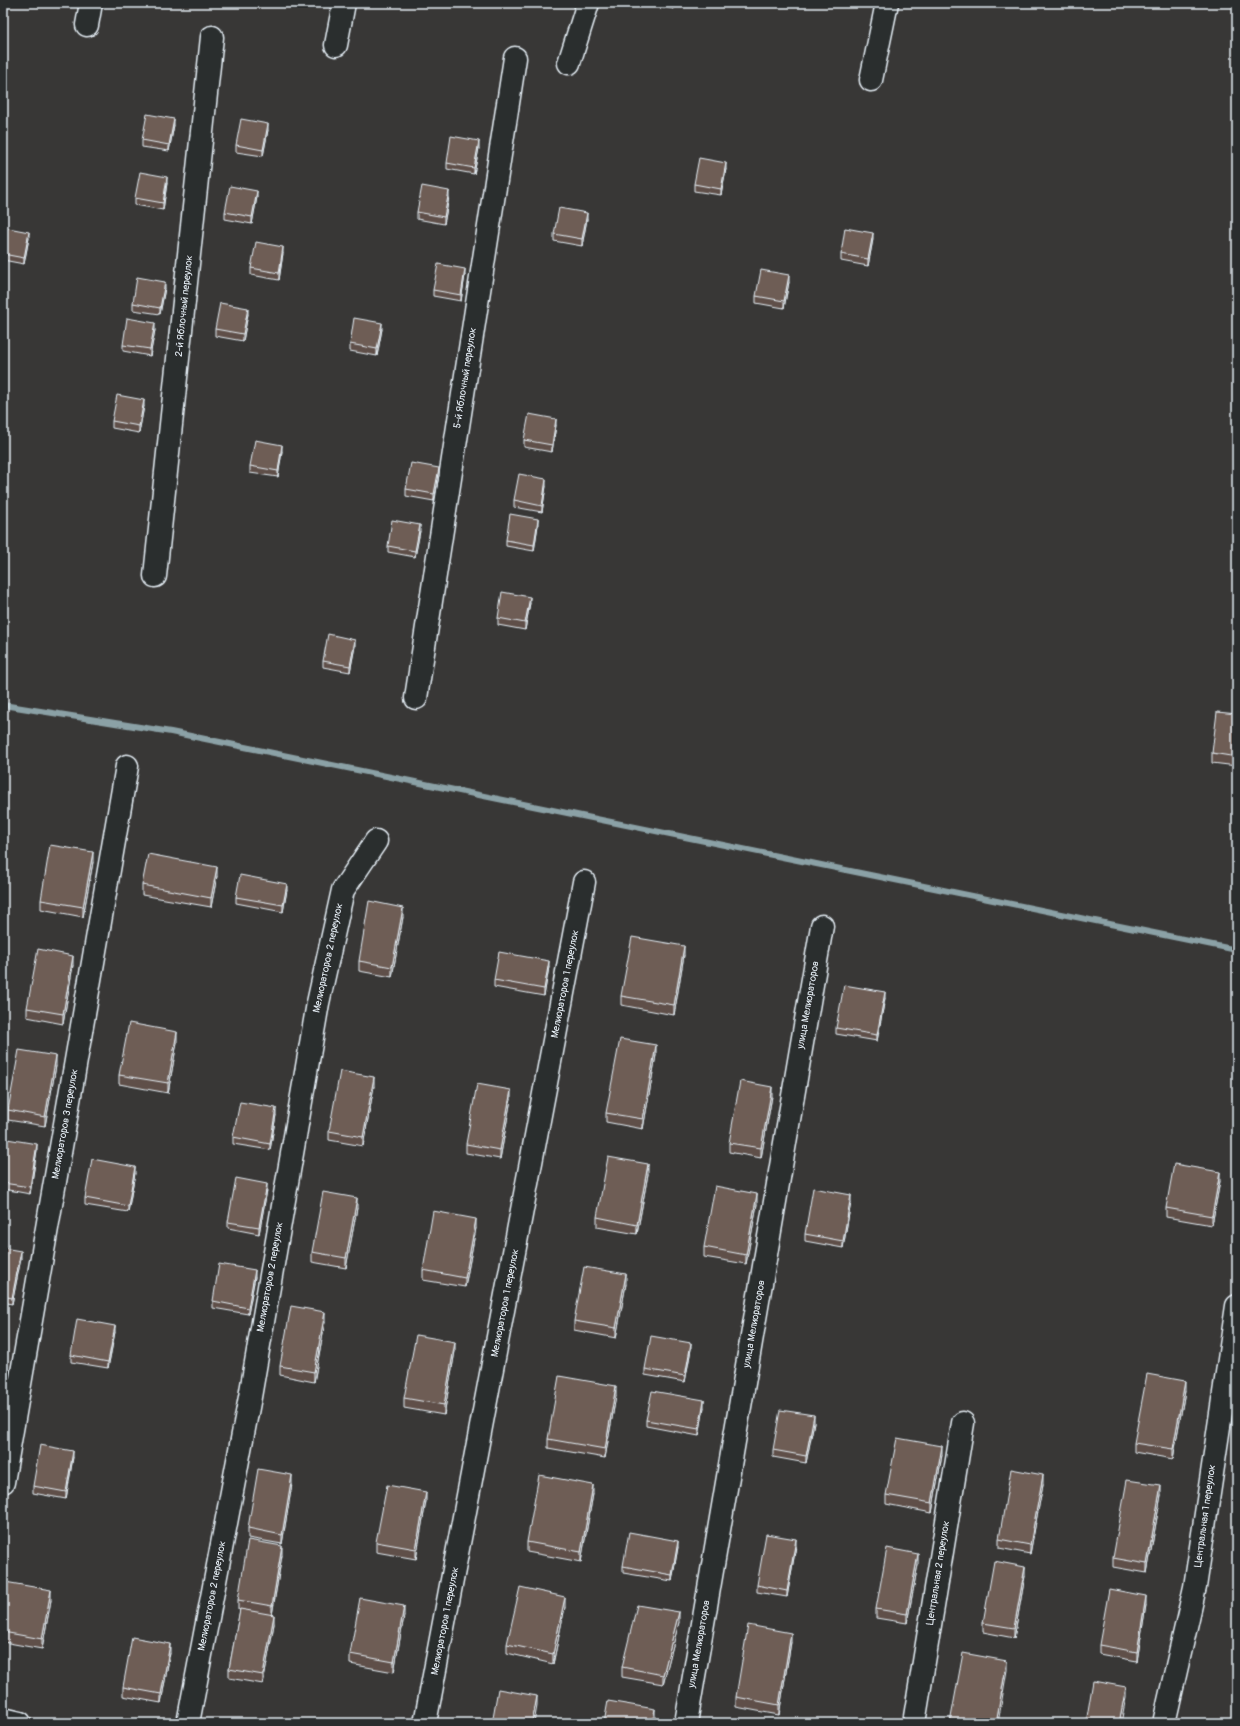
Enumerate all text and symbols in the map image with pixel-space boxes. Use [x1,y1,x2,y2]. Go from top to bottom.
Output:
street label: 2-й Яблочный переулок [173,255,195,357]
street label: 5-й Яблочный переулок [451,327,479,429]
street label: Мелиораторов 2 переулок [311,902,345,1014]
street label: Мелиораторов 1 переулок [549,929,581,1039]
street label: улица Мелиораторов [794,960,822,1051]
street label: Мелиораторов 3 переулок [49,1068,81,1180]
street label: Мелиораторов 2 переулок [254,1221,286,1333]
street label: Мелиораторов 1 переулок [489,1248,521,1358]
street label: улица Мелиораторов [740,1279,768,1370]
street label: Центральная 1 переулок [1192,1464,1218,1568]
street label: Центральная 2 переулок [924,1520,952,1626]
street label: Мелиораторов 2 переулок [195,1540,229,1652]
street label: Мелиораторов 1 переулок [429,1566,461,1676]
street label: улица Мелиораторов [685,1599,713,1690]

